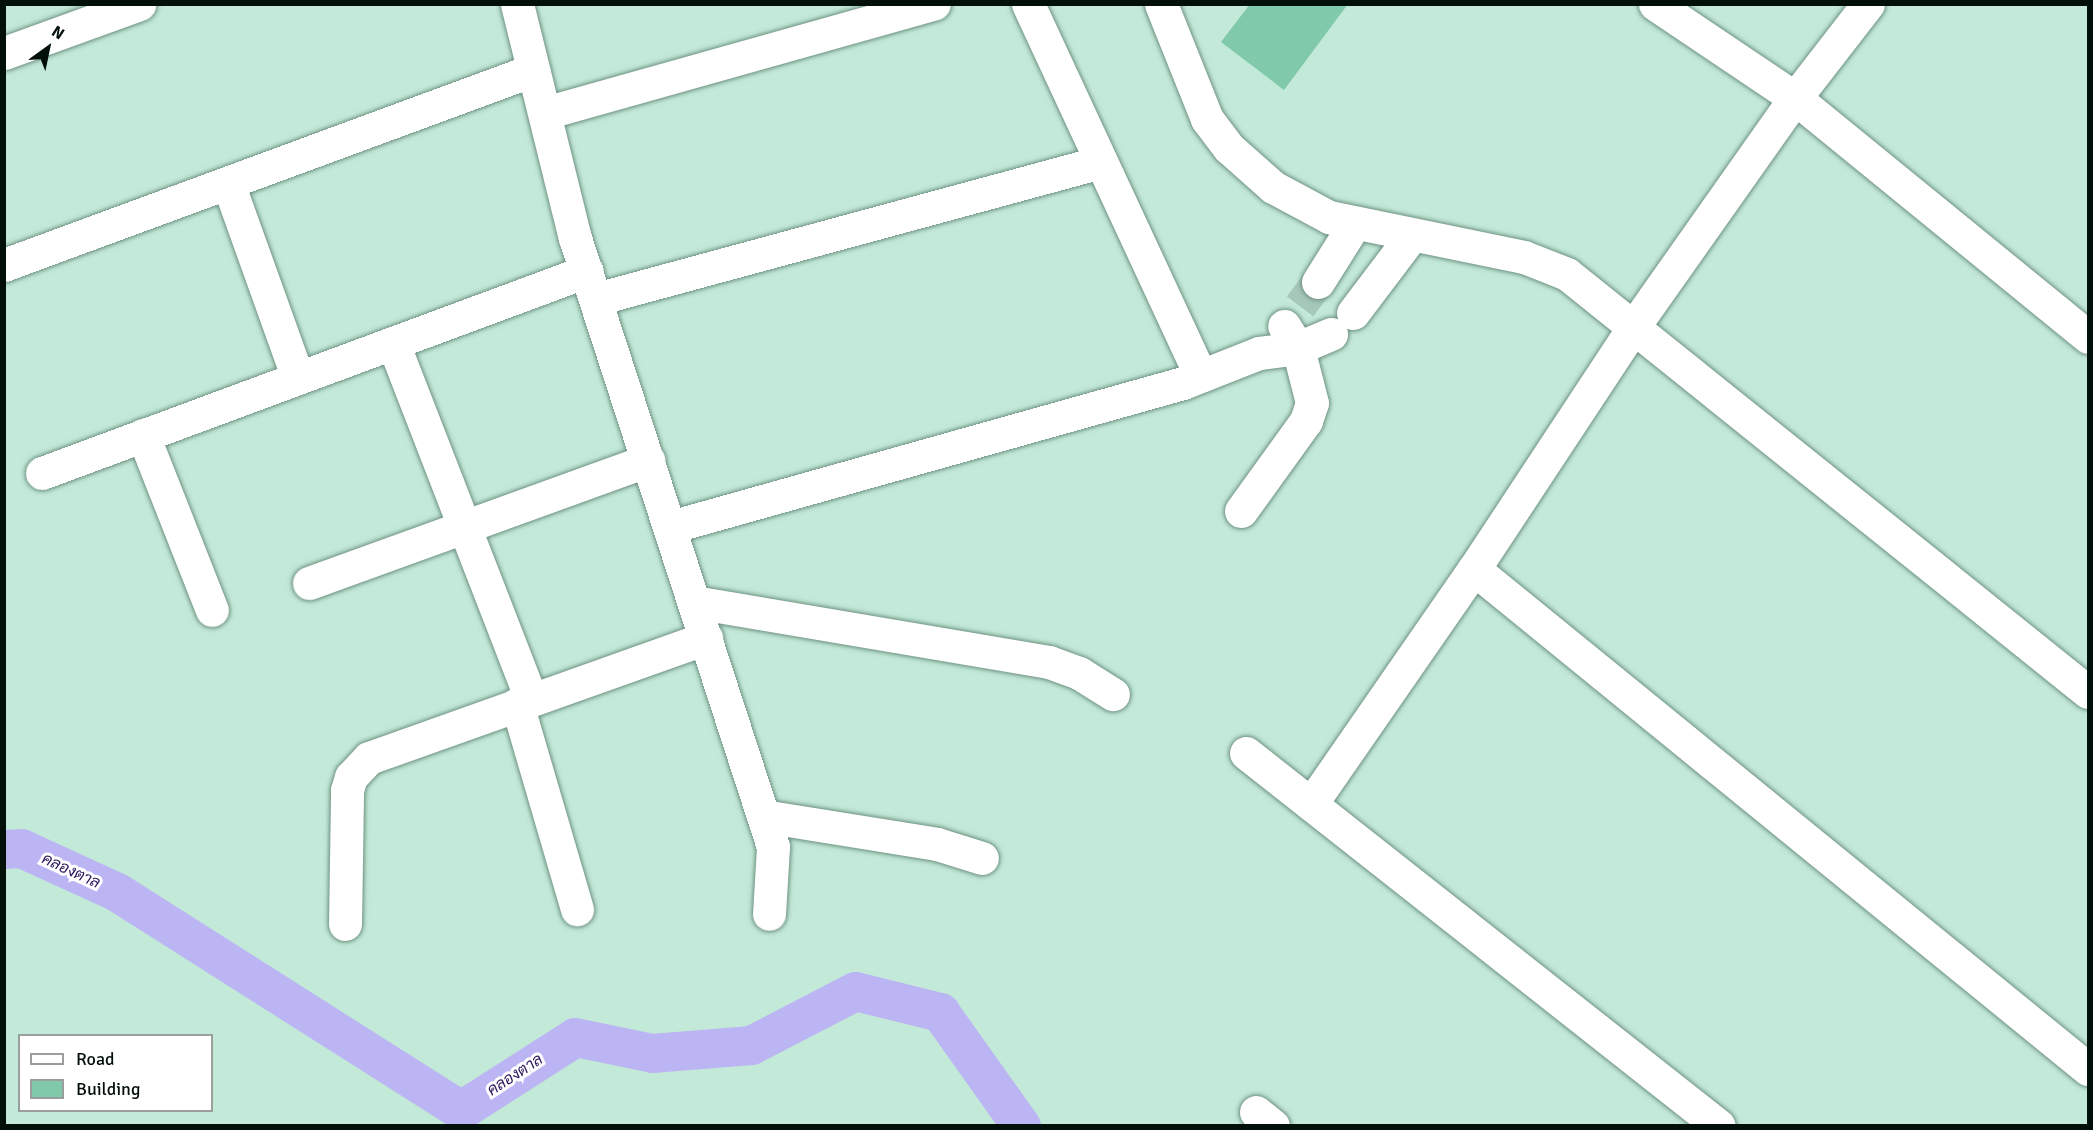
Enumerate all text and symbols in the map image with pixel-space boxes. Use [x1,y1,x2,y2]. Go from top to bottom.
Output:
north arrow [18,18,78,78]
text: N [48,21,68,44]
water label: คลองตาล [39,849,103,893]
legend [18,1034,213,1112]
text: Road [76,1048,115,1070]
water label: คลองตาล [484,1050,546,1100]
text: Building [76,1078,140,1100]

